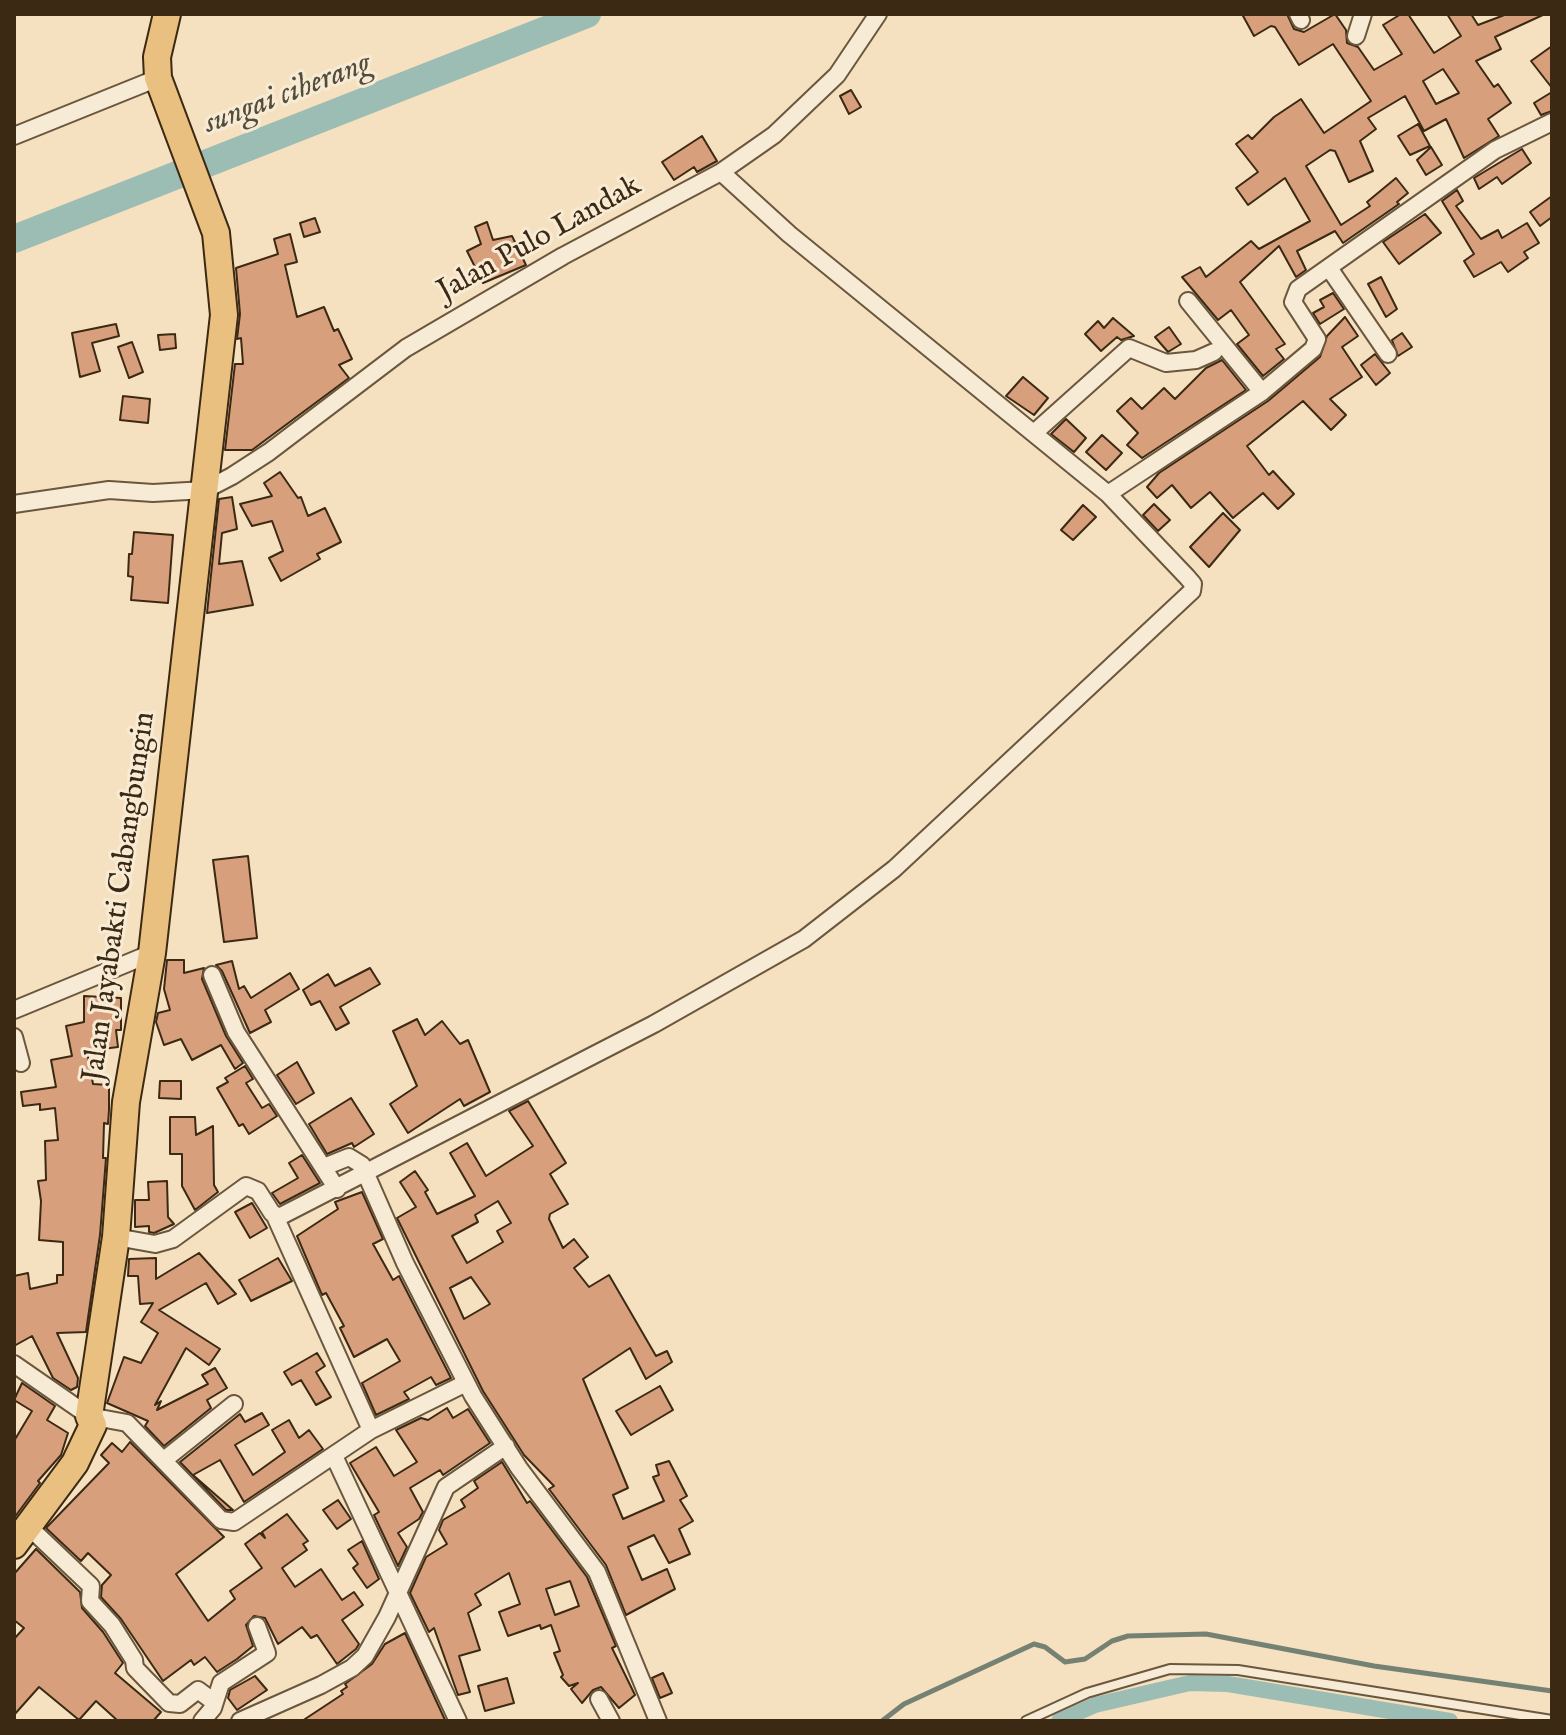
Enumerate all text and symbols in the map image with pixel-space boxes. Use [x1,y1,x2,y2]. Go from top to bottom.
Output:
water label: sungai ciherang [199,46,377,144]
street label: Jalan Pulo Landak [432,169,648,311]
street label: Jalan Jayabakti Cabangbungin [77,710,165,1084]

